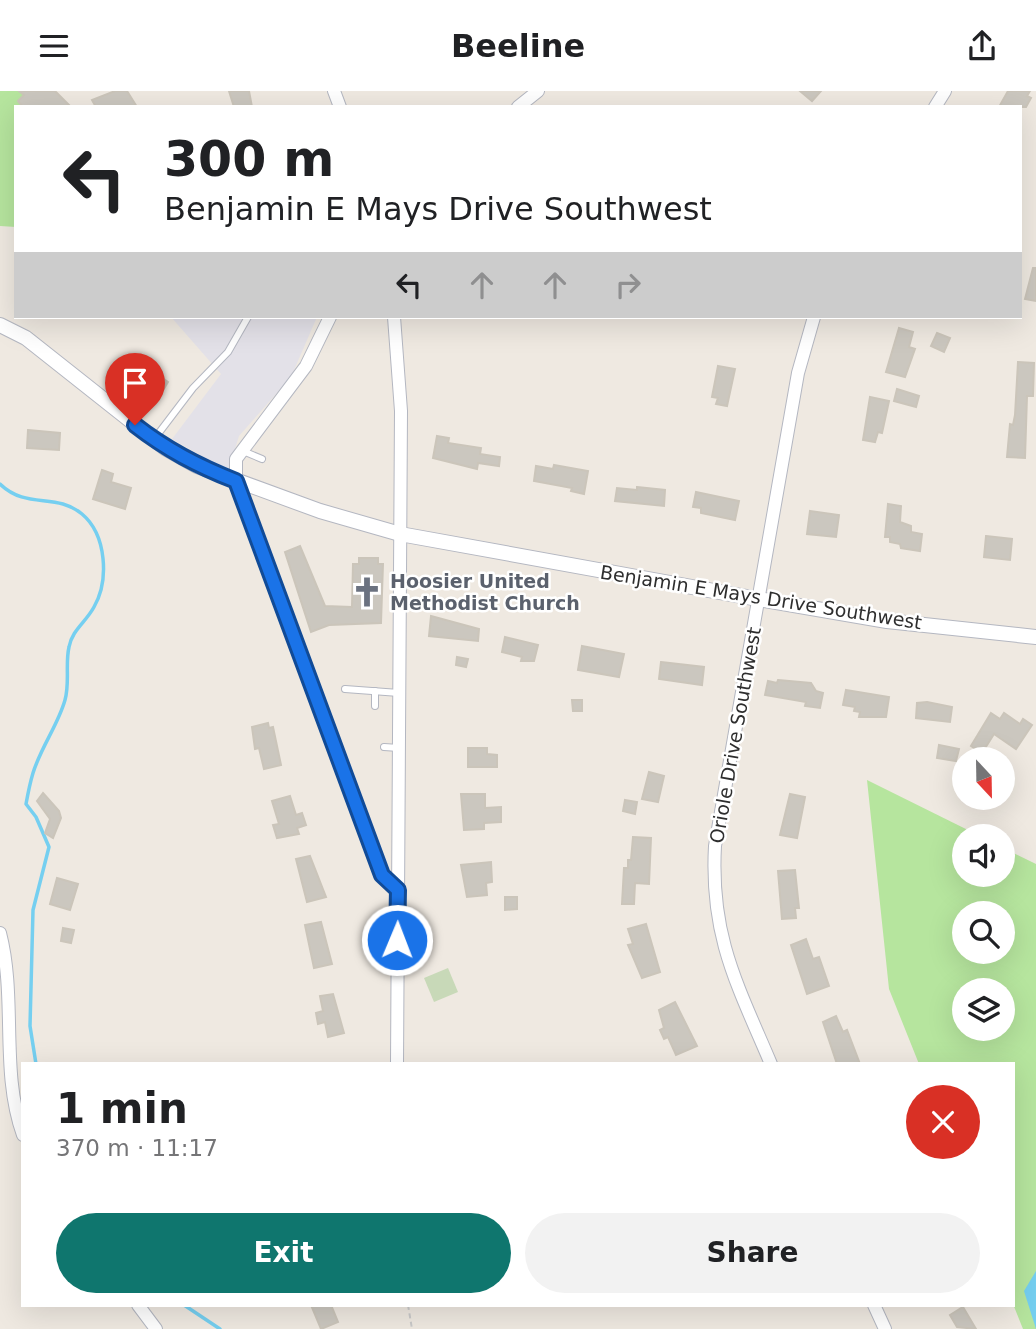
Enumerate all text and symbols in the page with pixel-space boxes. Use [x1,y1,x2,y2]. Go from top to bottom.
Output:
icon: menu [35,27,73,65]
text: Beeline [451,27,585,65]
icon: share [963,27,1001,65]
text: 300 m [164,131,334,188]
icon: left [49,133,140,224]
text: Benjamin E Mays Drive Southwest [164,190,712,228]
icon: left [390,266,428,304]
icon: ahead [463,266,501,304]
icon: ahead [536,266,574,304]
icon: right [609,266,647,304]
pin [105,353,165,425]
icon: arrive [116,364,154,402]
street label: Benjamin E Mays Drive Southwest [599,561,923,633]
place label: Hoosier United Methodist Church [390,570,580,614]
church icon: Hoosier United Methodist Church [350,575,384,609]
street label: Oriole Drive Southwest [705,625,765,845]
north arrow [952,747,1015,810]
map controls [952,747,1015,1041]
button: sound [952,824,1015,887]
button: search [952,901,1015,964]
position arrow [360,903,434,977]
button: layers [952,978,1015,1041]
text: 1 min [56,1084,188,1133]
button: close [906,1085,980,1159]
text: 370 m · 11:17 [56,1135,218,1161]
button: Exit [56,1213,511,1293]
button: Share [525,1213,980,1293]

